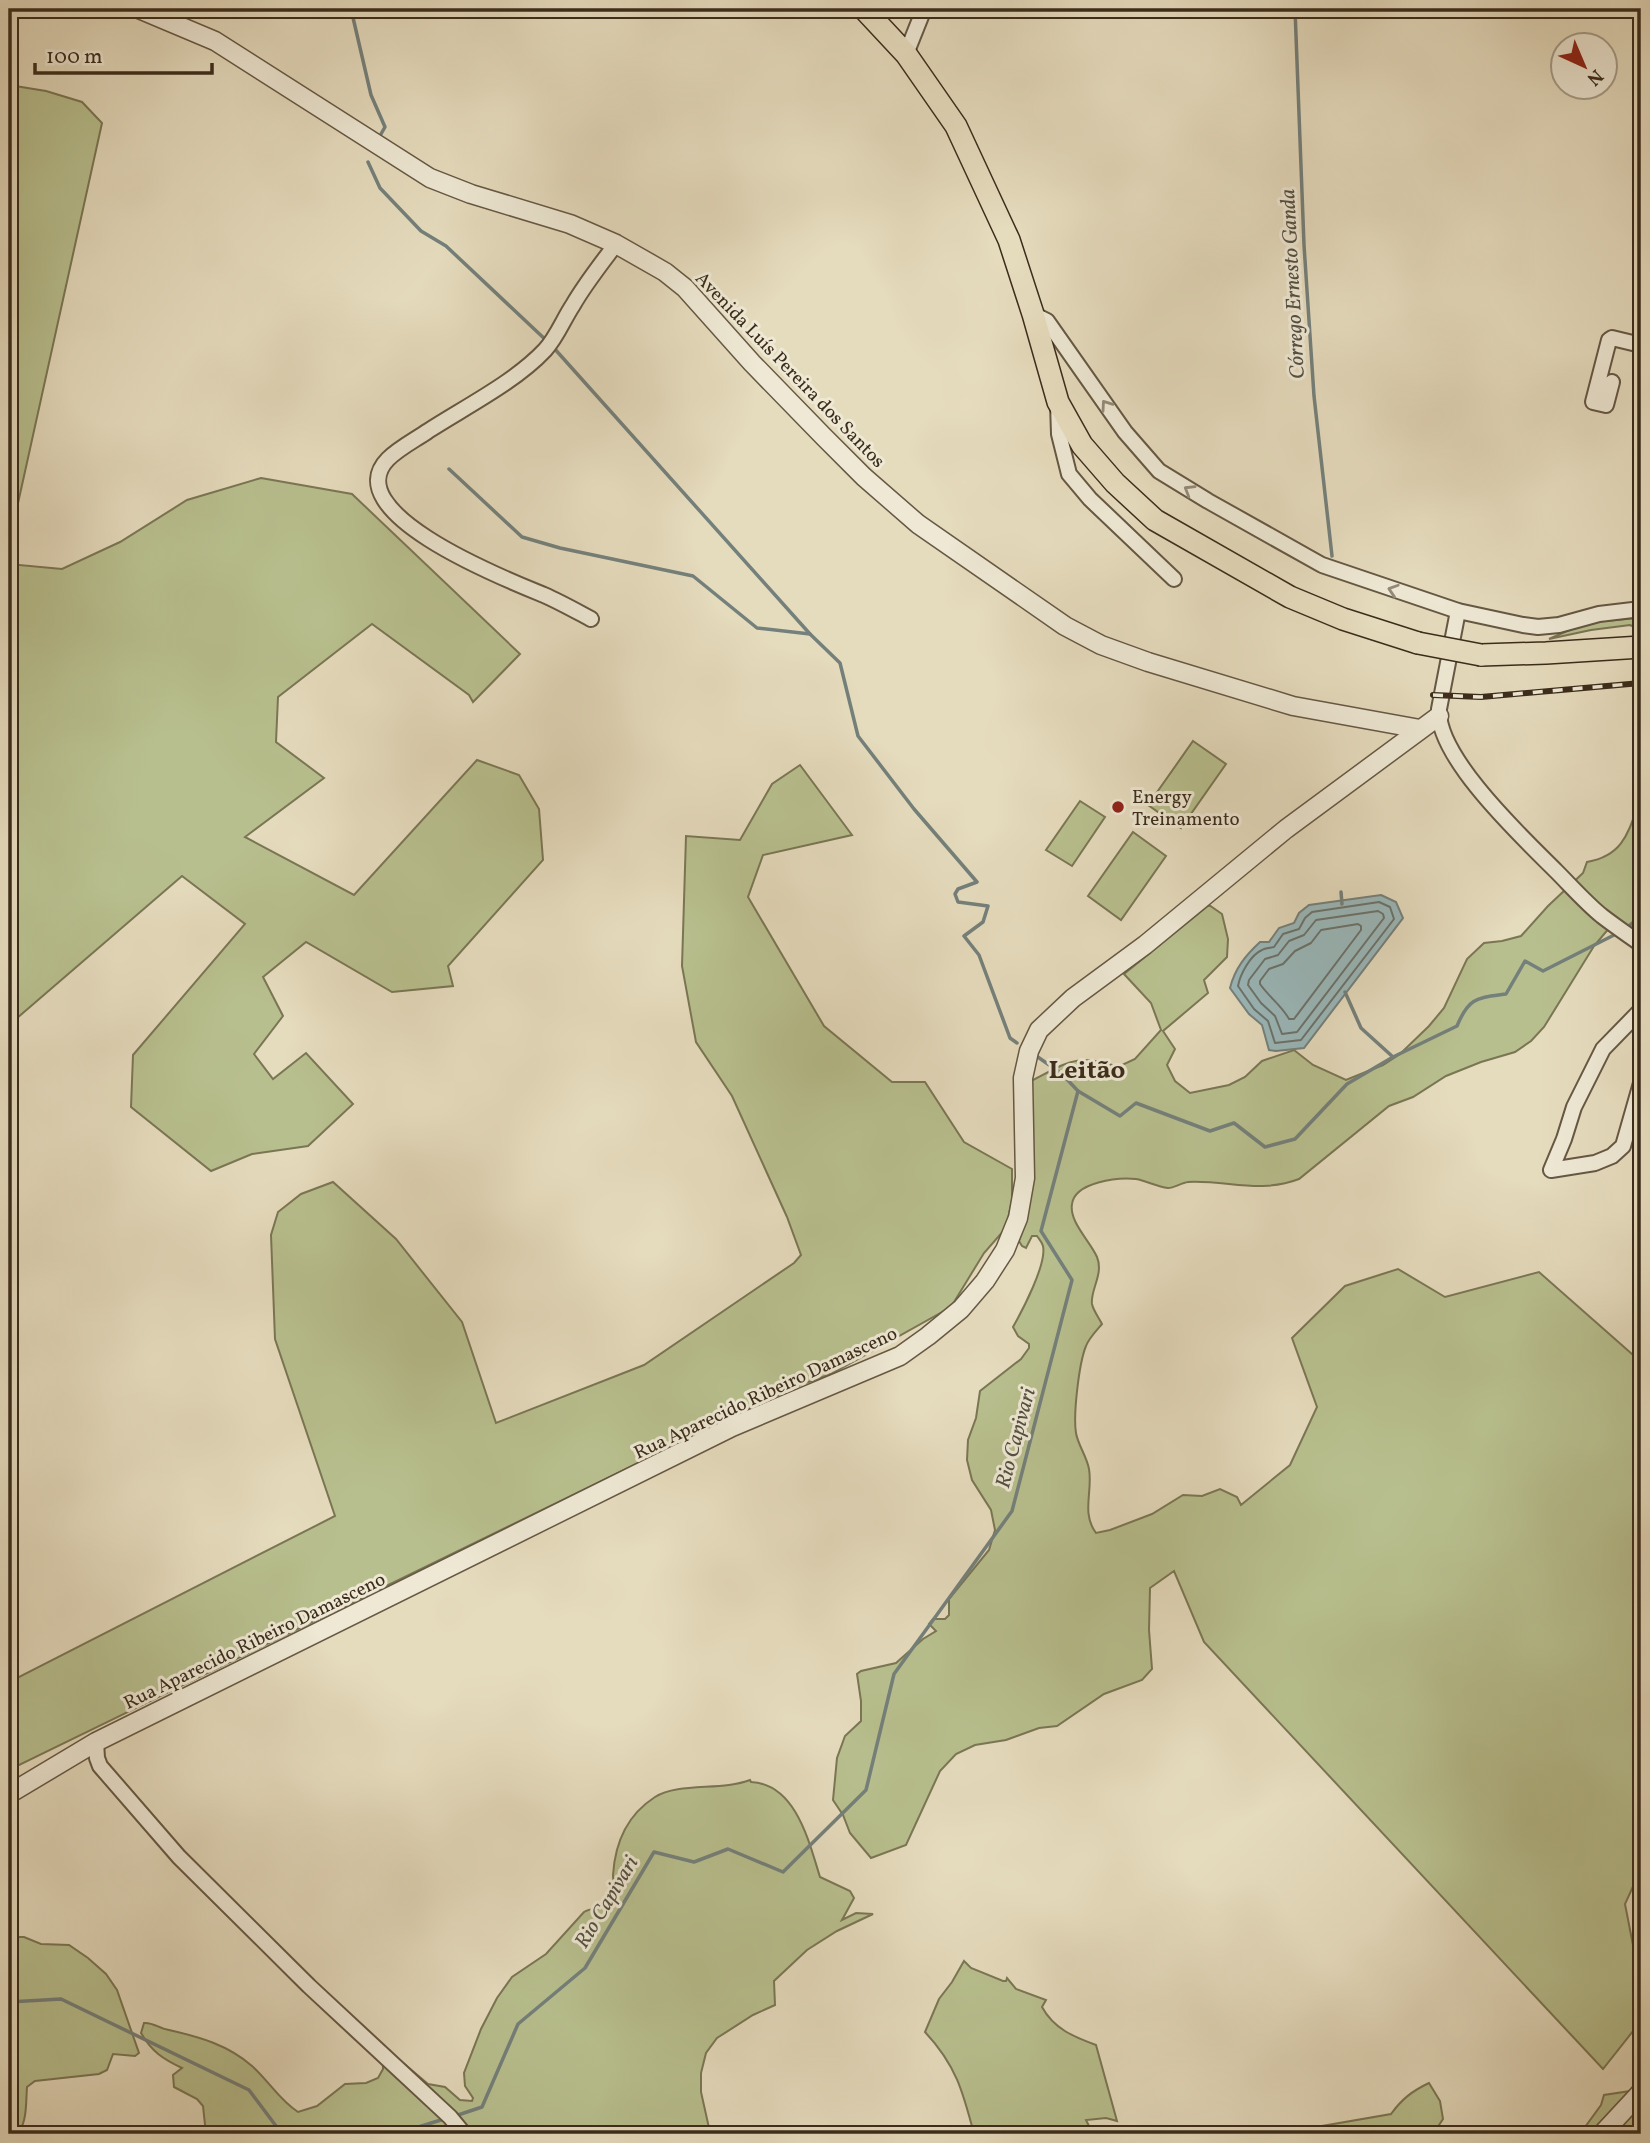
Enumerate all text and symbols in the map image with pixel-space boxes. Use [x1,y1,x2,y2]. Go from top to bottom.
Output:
scale bar [35,32,212,76]
north arrow [1548,32,1618,102]
text: 100 m [46,43,103,72]
text: N [1580,63,1608,91]
water label: Córrego Ernesto Ganda [1274,188,1313,380]
street label: Avenida Luís Pereira dos Santos [689,267,890,474]
one-way arrow [1102,400,1114,413]
one-way arrow [1184,485,1197,498]
one-way arrow [1387,584,1399,598]
place label: Energy Treinamento [1132,785,1240,833]
marker: Energy Treinamento [1110,799,1126,815]
district label: Leitão [1049,1053,1125,1089]
street label: Rua Aparecido Ribeiro Damasceno [630,1321,902,1466]
water label: Rio Capivari [989,1384,1044,1492]
street label: Rua Aparecido Ribeiro Damasceno [120,1567,390,1717]
water label: Rio Capivari [568,1851,647,1954]

